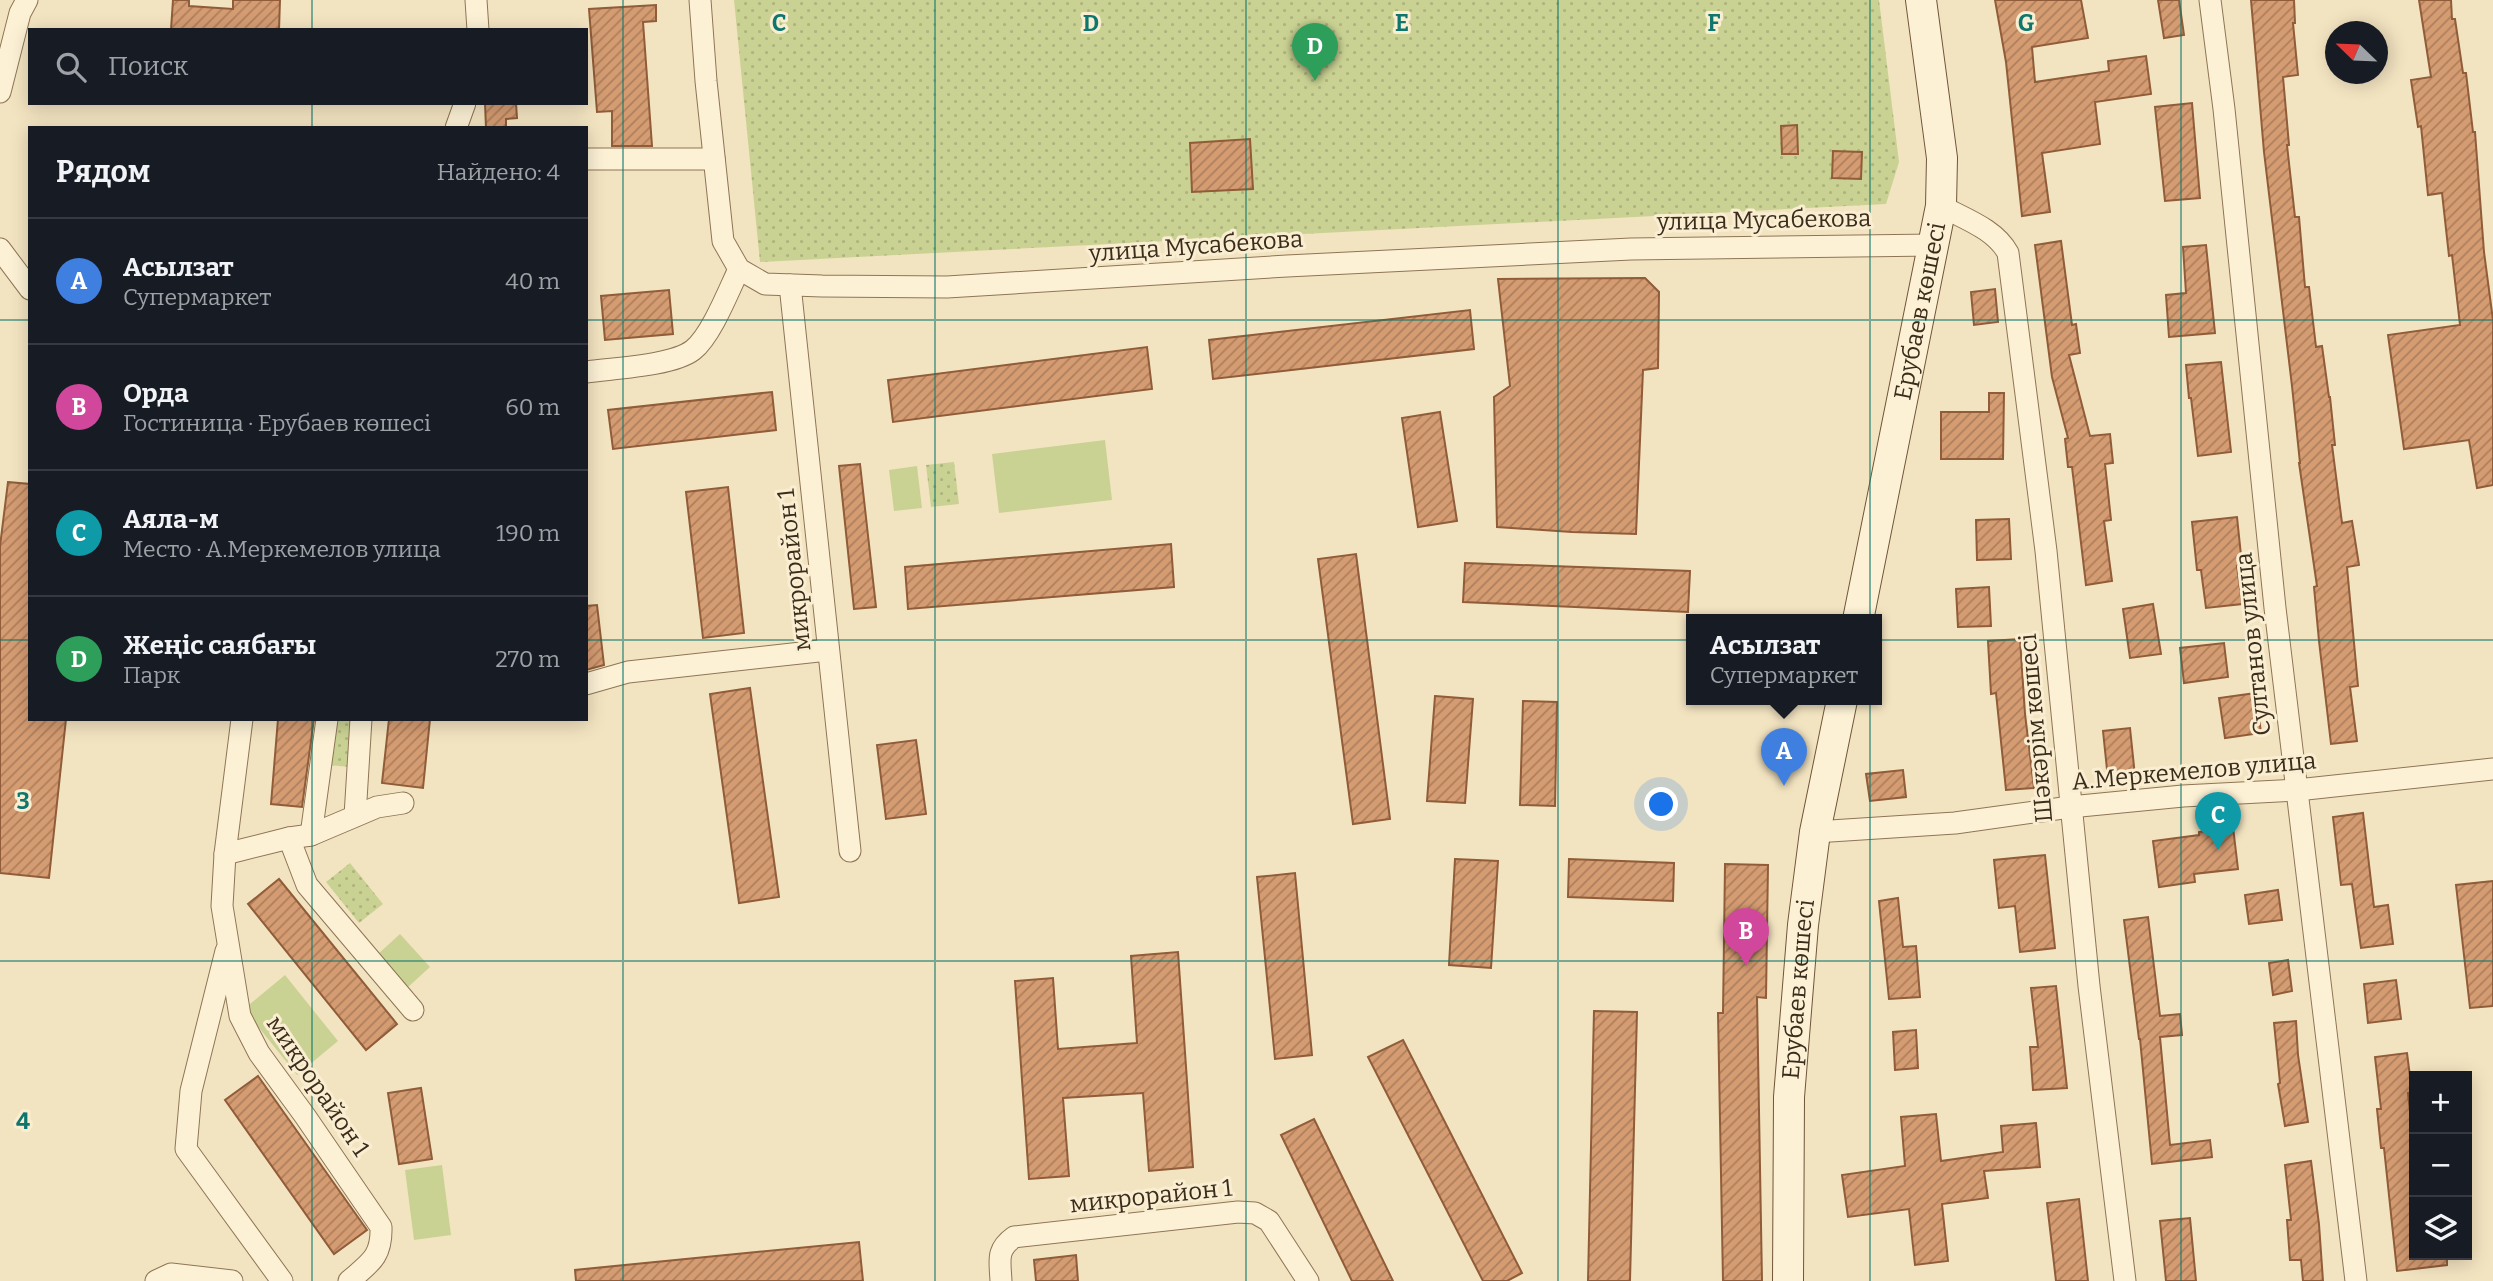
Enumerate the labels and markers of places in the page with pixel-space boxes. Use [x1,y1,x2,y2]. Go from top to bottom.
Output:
pin: D [1292,23,1338,81]
pin: A [1761,728,1807,786]
pin: C [2195,792,2241,850]
pin: B [1723,908,1769,966]

